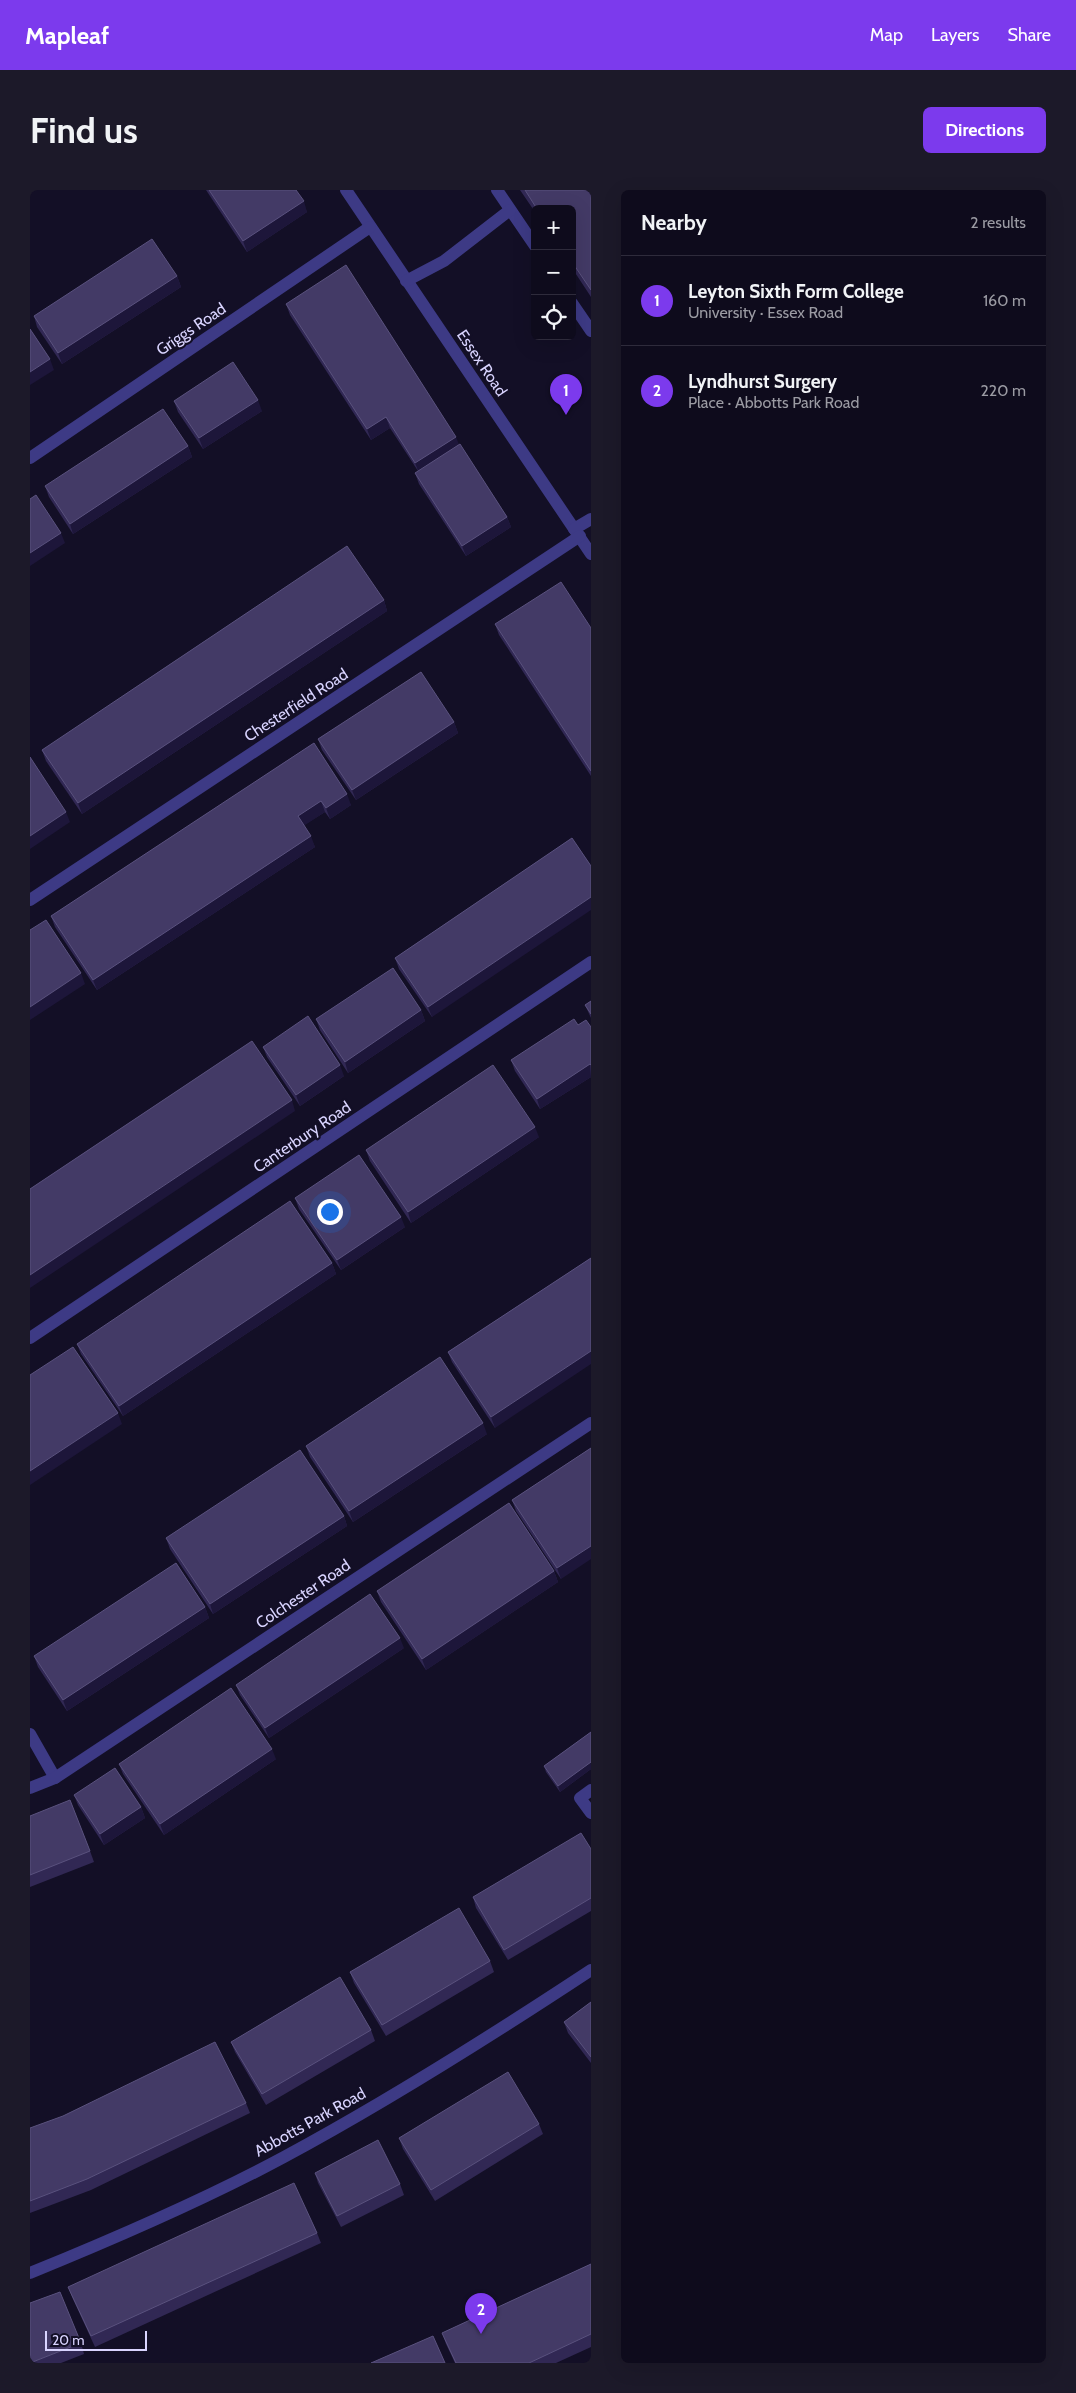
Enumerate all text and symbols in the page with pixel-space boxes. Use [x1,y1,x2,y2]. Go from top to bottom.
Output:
text: Mapleaf [25,21,109,50]
text: Map [870,24,903,46]
text: Layers [931,24,980,46]
text: Share [1008,24,1051,46]
button: Directions [923,107,1046,153]
text: Find us [30,109,138,152]
map controls [531,205,576,340]
button: + [531,205,576,250]
text: Nearby [641,210,707,235]
text: 2 results [970,213,1026,232]
button: − [531,250,576,295]
text: Leyton Sixth Form College [688,280,904,303]
text: 1 [654,291,660,310]
text: 160 m [983,291,1026,310]
button: locate [531,295,576,340]
street label: Griggs Road [153,299,229,359]
text: University · Essex Road [688,303,843,322]
street label: Essex Road [453,326,511,400]
text: Lyndhurst Surgery [688,370,837,393]
pin: 1 [550,374,582,415]
text: 2 [653,381,661,400]
text: 220 m [980,381,1026,400]
text: Place · Abbotts Park Road [688,393,859,412]
street label: Chesterfield Road [241,664,351,746]
street label: Canterbury Road [250,1097,354,1177]
your location [317,1199,343,1225]
street label: Colchester Road [252,1555,354,1633]
street label: Abbotts Park Road [251,2084,369,2160]
pin: 2 [465,2293,497,2334]
scale bar [45,2328,148,2351]
text: 20 m [52,2331,85,2349]

